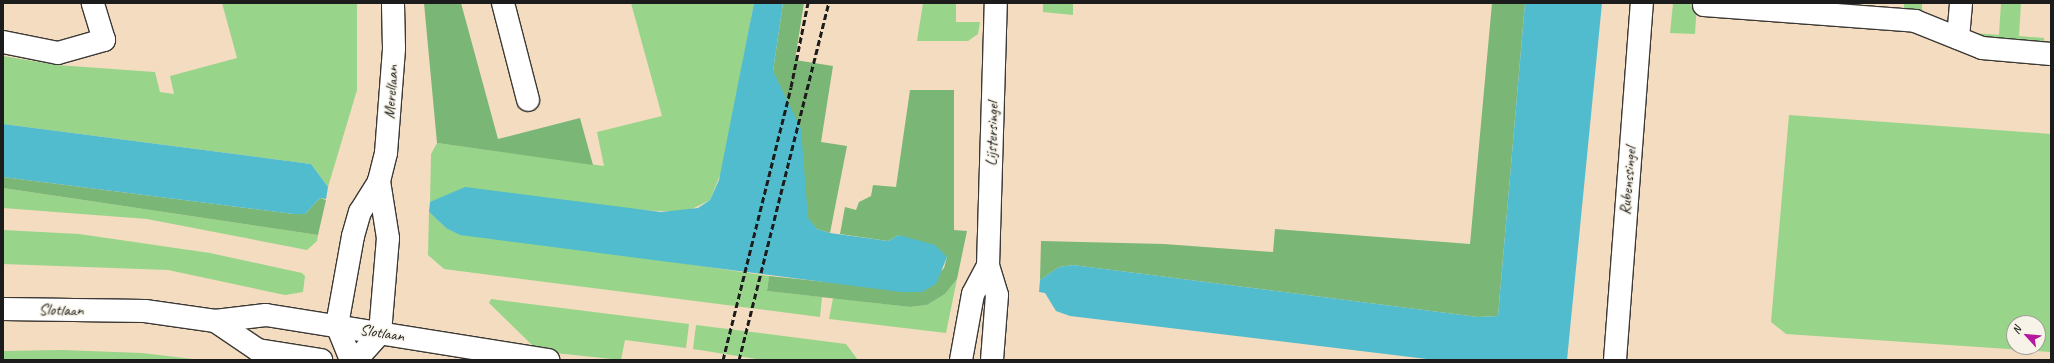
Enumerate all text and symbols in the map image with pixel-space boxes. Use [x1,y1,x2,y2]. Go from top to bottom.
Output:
street label: Merellaan [380,64,402,120]
street label: Lijstersingel [981,102,1003,166]
street label: Rubenssingel [1615,146,1641,216]
street label: Slotlaan [39,300,83,320]
north arrow [2006,315,2046,355]
street label: Slotlaan [358,320,406,346]
text: N [2008,324,2024,336]

